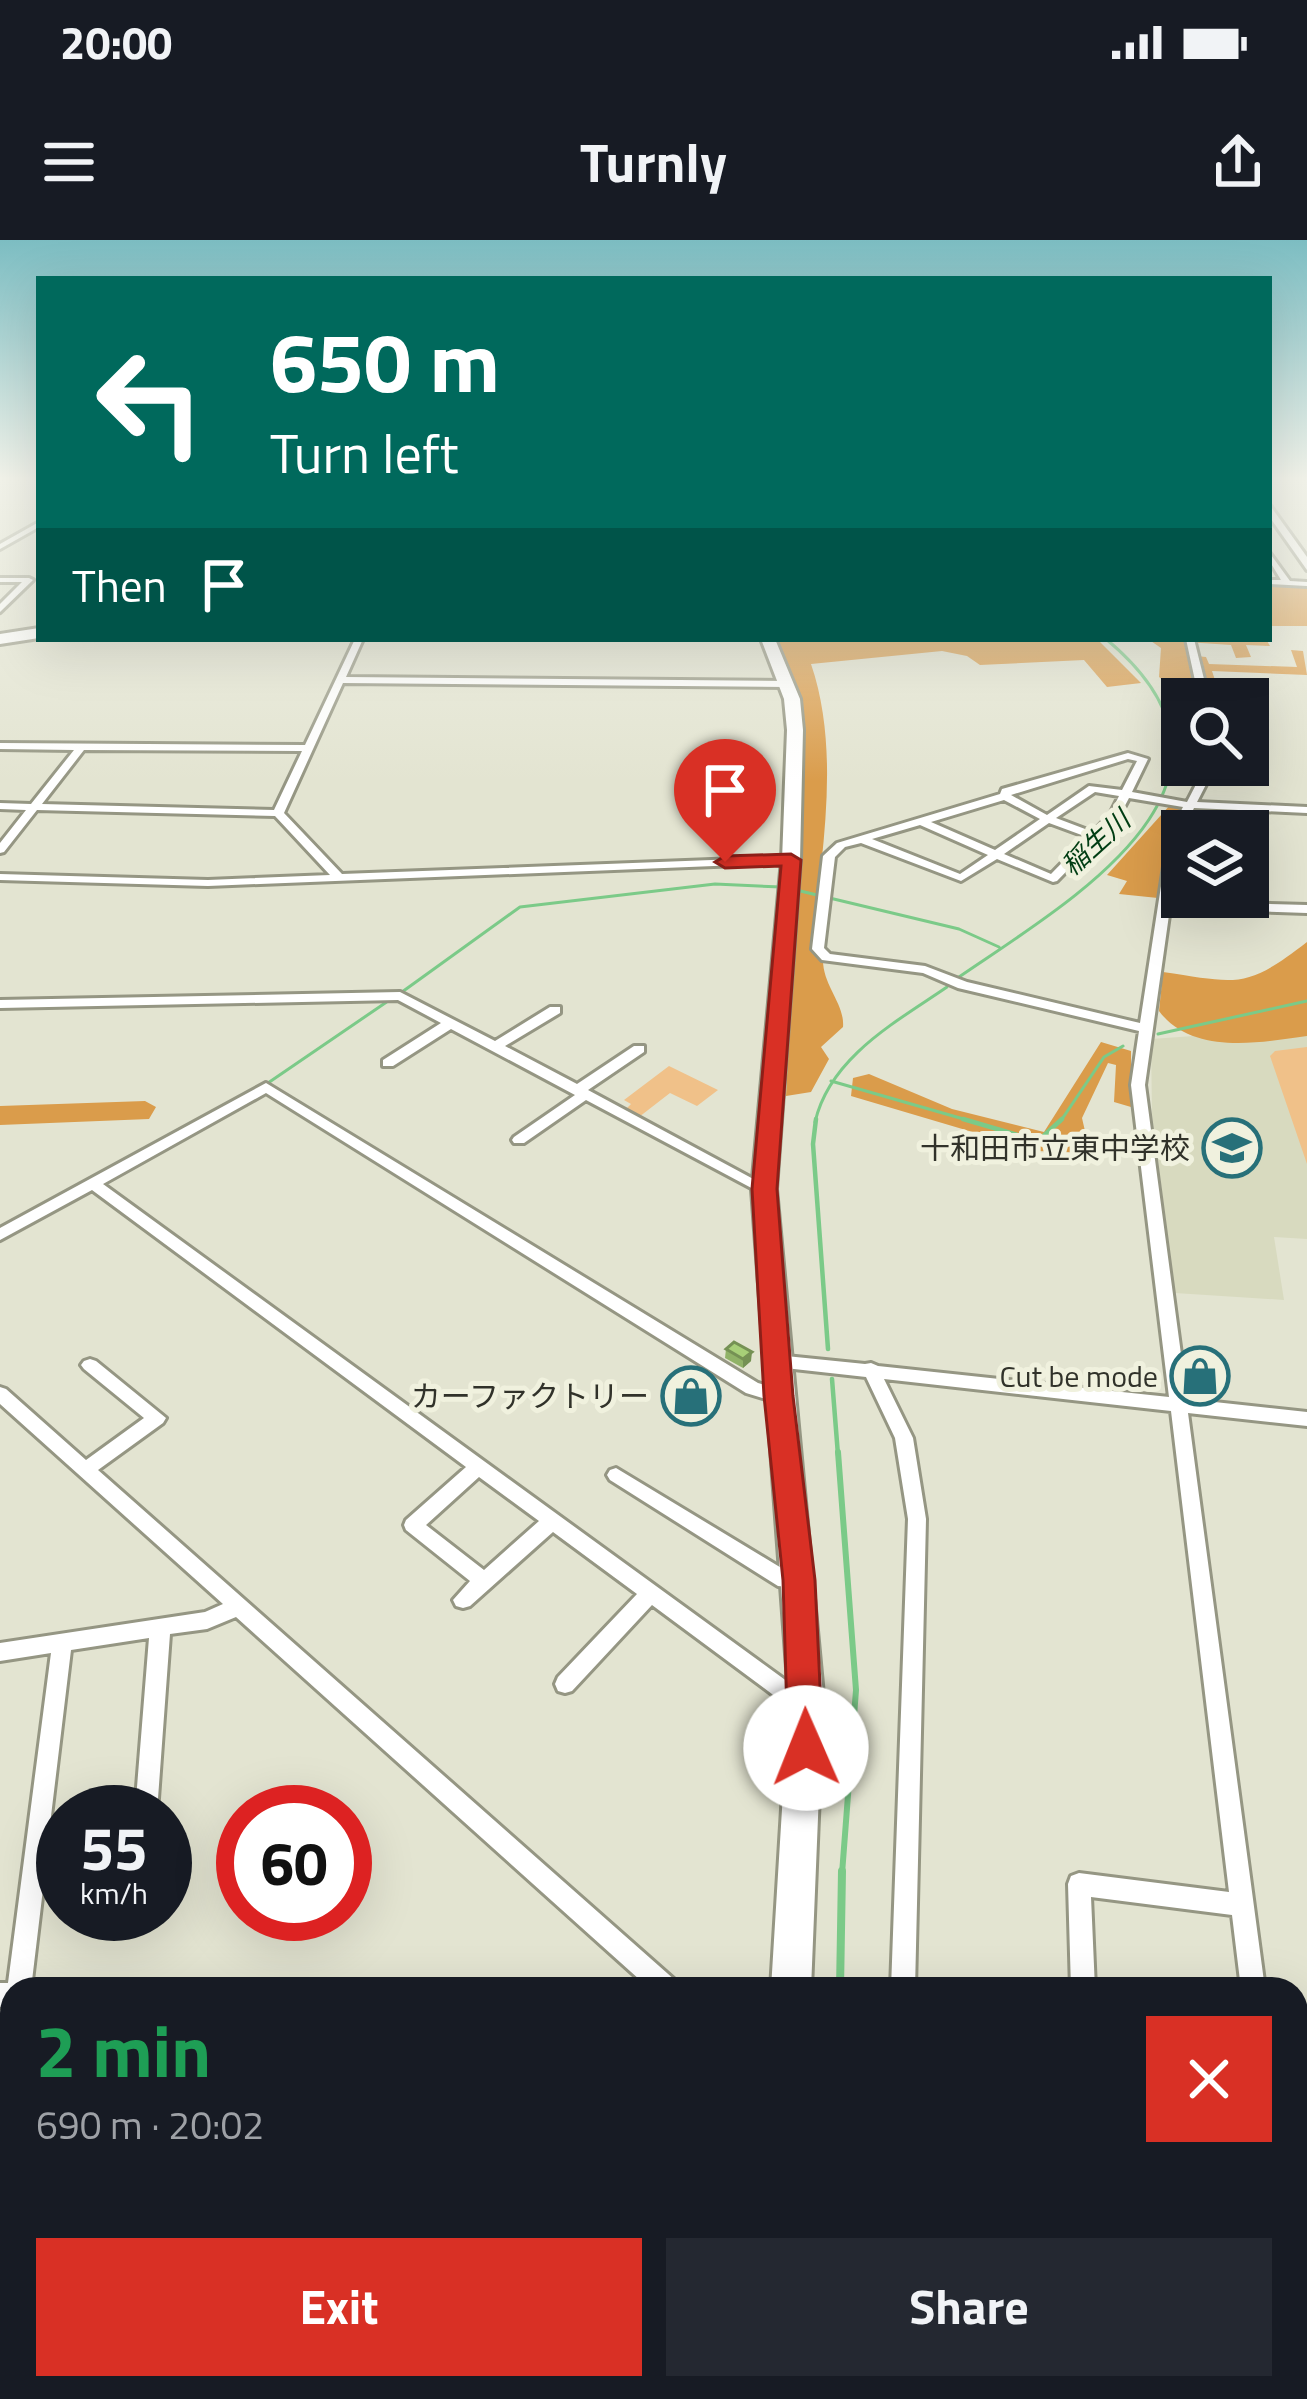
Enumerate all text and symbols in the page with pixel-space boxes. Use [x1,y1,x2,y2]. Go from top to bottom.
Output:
text: 20:00 [60,8,172,76]
text: Turnly [580,121,727,203]
icon: menu [36,129,102,195]
icon: share [1205,129,1271,195]
text: 650 m [270,297,500,425]
icon: left [72,324,228,480]
text: Turn left [270,412,459,494]
text: Then [72,551,167,619]
icon: arrive [191,552,257,618]
map controls [1161,678,1269,918]
button: search [1161,678,1269,786]
pin [674,739,776,862]
icon: arrive [692,757,758,823]
water label: 稲生川 [1051,798,1141,884]
button: layers [1161,810,1269,918]
school or university icon: 十和田市立東中学校 [1201,1117,1263,1179]
place label: 十和田市立東中学校 [920,1125,1190,1171]
shop icon: Cut be mode [1169,1345,1231,1407]
place label: Cut be mode [999,1353,1158,1399]
shop icon: カーファクトリー [660,1365,722,1427]
place label: カーファクトリー [411,1373,649,1419]
position arrow [743,1685,869,1811]
speed limit sign: 60 [216,1785,372,1941]
text: 55 [80,1802,148,1893]
text: km/h [80,1870,148,1916]
text: 2 min [36,1995,211,2105]
button: close [1146,2016,1272,2142]
text: 690 m · 20:02 [36,2095,264,2154]
button: Exit [36,2238,642,2376]
button: Share [666,2238,1272,2376]

